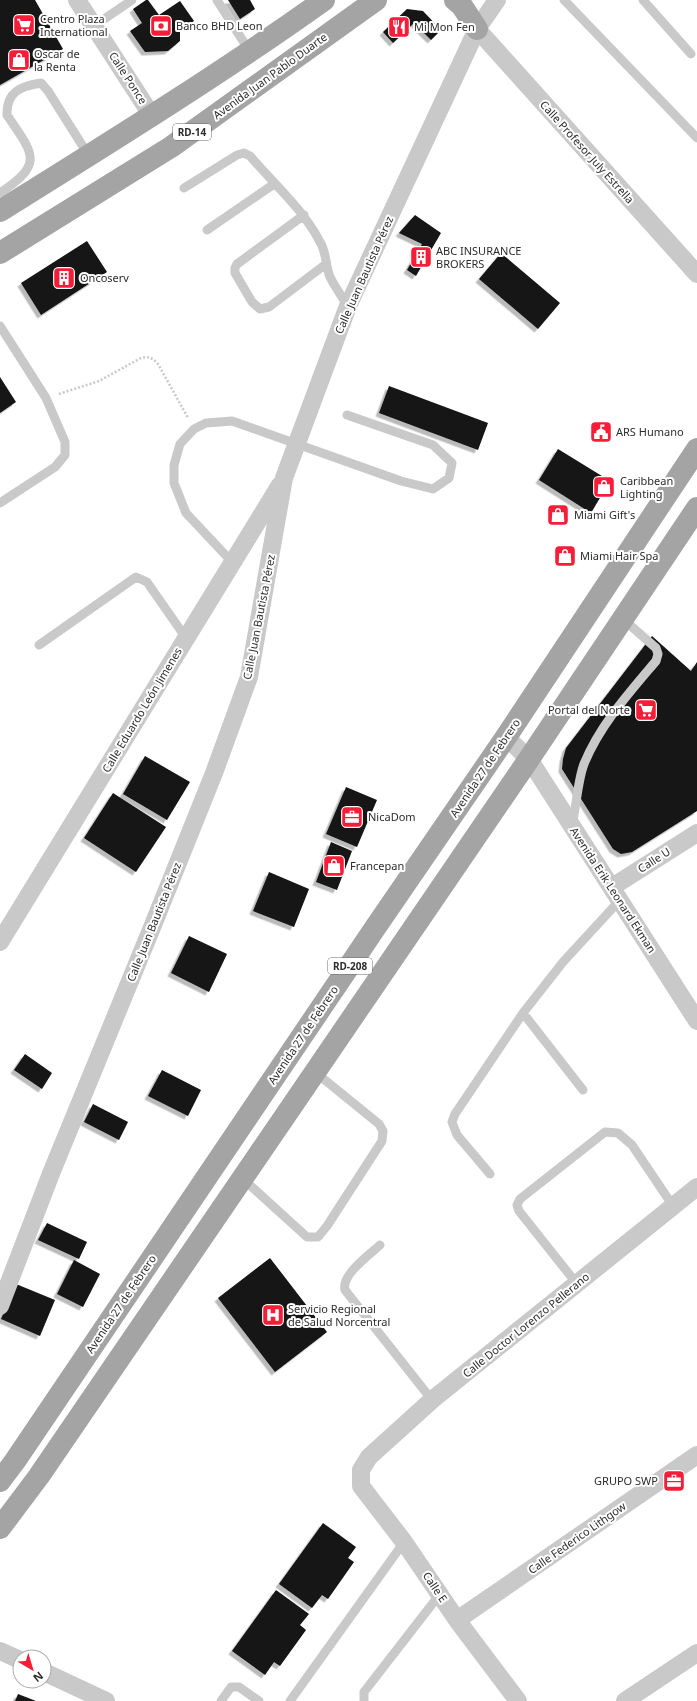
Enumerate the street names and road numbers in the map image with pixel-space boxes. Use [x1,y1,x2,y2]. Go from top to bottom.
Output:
street label: Avenida Juan Pablo Duarte [210,29,330,122]
street label: Calle Ponce [106,49,151,107]
street label: Calle Profesor July Estrella [537,97,638,206]
road number: RD-14 [173,124,211,140]
street label: Calle Juan Bautista Pérez [331,214,396,336]
street label: Calle Juan Bautista Pérez [239,553,278,681]
street label: Calle Eduardo León Jimenes [98,645,185,775]
street label: Avenida 27 de Febrero [446,715,523,820]
street label: Avenida Erik Leonard Ekman [567,824,660,956]
street label: Calle U [635,844,673,876]
street label: Calle Juan Bautista Pérez [123,860,184,984]
road number: RD-208 [328,958,372,974]
street label: Avenida 27 de Febrero [264,982,341,1087]
street label: Avenida 27 de Febrero [82,1251,159,1356]
street label: Calle Doctor Lorenzo Pellerano [459,1269,592,1380]
street label: Calle Federico Lithgow [525,1498,629,1577]
street label: Calle E [420,1568,451,1605]

